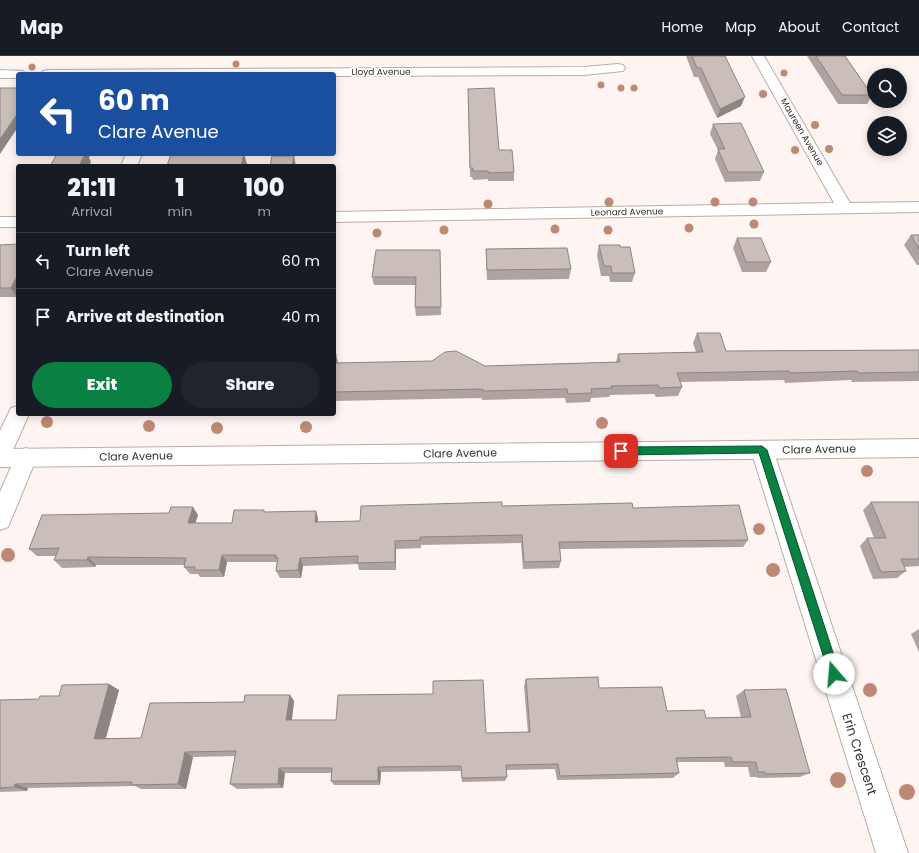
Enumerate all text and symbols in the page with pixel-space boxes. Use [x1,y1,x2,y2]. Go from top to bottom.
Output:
text: Map [20,14,63,41]
text: Home [661,17,703,37]
text: Map [725,17,756,37]
text: About [778,17,820,37]
text: Contact [842,17,899,37]
street label: Lloyd Avenue [351,66,411,78]
map controls [867,68,907,156]
button: search [867,68,907,108]
text: 60 m [98,81,170,120]
icon: left [32,88,84,140]
street label: Maureen Avenue [778,96,826,168]
button: layers [867,116,907,156]
text: Clare Avenue [98,119,219,144]
text: 21:11 [67,171,116,204]
text: 1 [175,171,185,204]
text: 100 [244,171,285,204]
text: Arrival [71,202,112,221]
text: min [168,202,192,221]
text: m [258,202,271,221]
street label: Leonard Avenue [591,205,664,219]
text: Turn left [66,240,130,261]
icon: left [32,250,54,272]
text: 60 m [282,250,320,271]
text: Clare Avenue [66,262,153,281]
icon: arrive [32,306,54,328]
text: Arrive at destination [66,306,224,327]
text: 40 m [282,306,320,327]
button: Exit [32,362,172,408]
button: Share [180,362,320,408]
pin [604,434,638,468]
icon: arrive [610,440,632,462]
street label: Clare Avenue [782,440,856,458]
street label: Clare Avenue [423,444,497,462]
street label: Clare Avenue [99,447,173,465]
position arrow [813,653,855,695]
street label: Erin Crescent [837,711,882,798]

